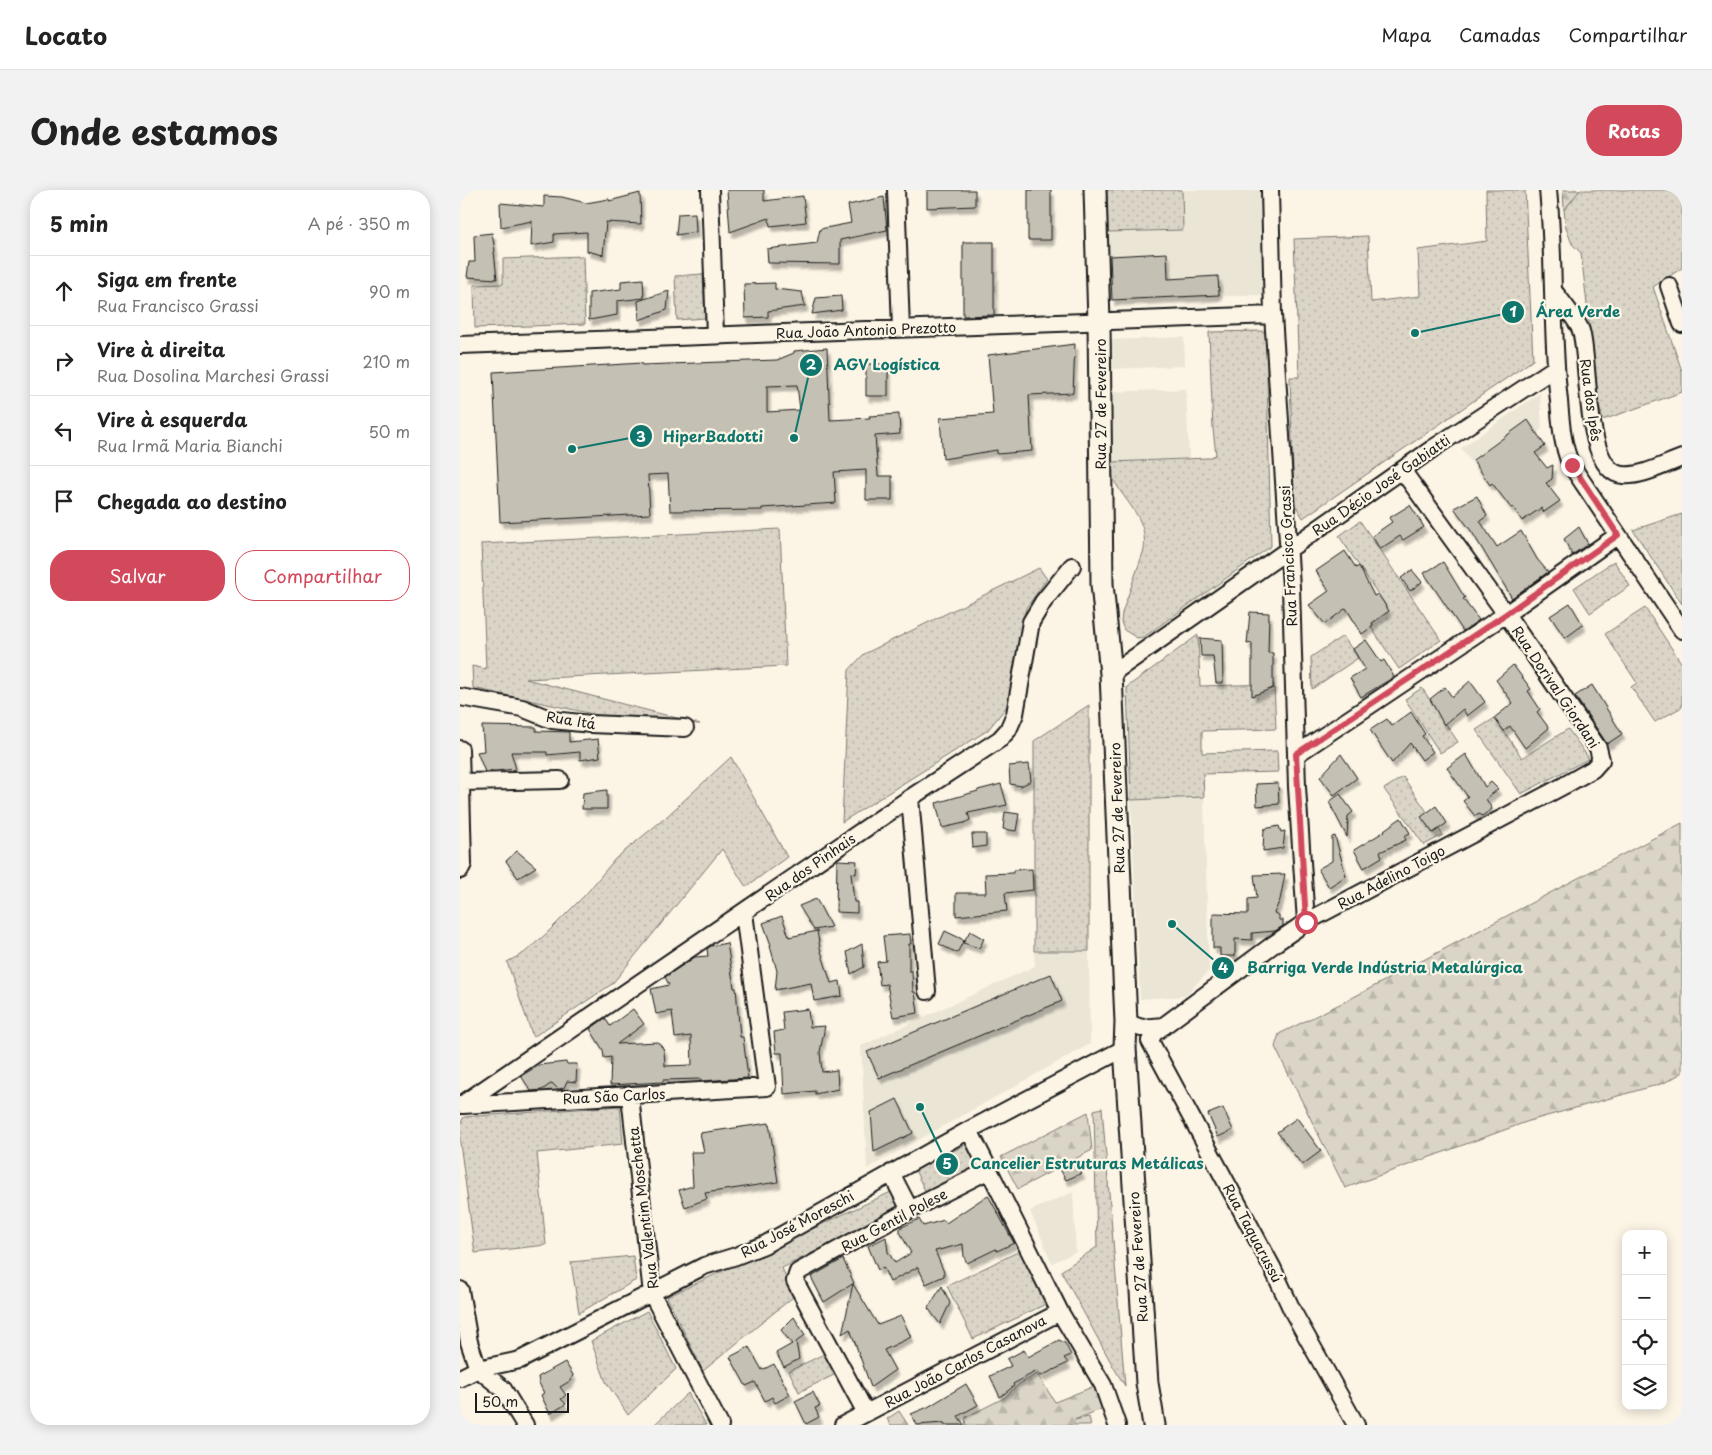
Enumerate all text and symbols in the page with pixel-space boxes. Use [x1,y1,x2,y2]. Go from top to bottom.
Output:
text: Locato [25,17,107,53]
text: Mapa [1381,21,1431,48]
text: Camadas [1459,21,1541,48]
text: Compartilhar [1569,21,1687,48]
text: Onde estamos [30,104,278,157]
button: Rotas [1586,105,1682,156]
text: 5 min [50,207,108,239]
text: A pé · 350 m [308,211,410,235]
text: Siga em frente [97,265,237,293]
icon: ahead [50,277,78,305]
text: 90 m [369,279,410,303]
text: Rua Francisco Grassi [97,293,259,317]
callout: Área Verde [1501,297,1630,327]
text: 1 [1509,299,1517,322]
text: Área Verde [1536,299,1620,322]
street label: Rua João Antonio Prezotto [776,316,957,344]
text: Vire à direita [97,335,225,363]
street label: Rua 27 de Fevereiro [1090,338,1111,470]
icon: right [50,347,78,375]
text: 210 m [362,349,410,373]
callout: AGV Logística [798,350,950,380]
text: 2 [806,352,817,375]
text: AGV Logística [834,352,941,375]
street label: Rua dos Ipês [1575,357,1607,443]
text: Rua Dosolina Marchesi Grassi [97,363,329,387]
text: Vire à esquerda [97,405,248,433]
icon: left [50,417,78,445]
text: 50 m [369,419,410,443]
callout: HiperBadotti [628,421,773,451]
text: 3 [636,424,646,447]
text: HiperBadotti [663,424,763,447]
street label: Rua Décio José Gabiatti [1308,429,1454,541]
text: Rua Irmã Maria Bianchi [97,433,283,457]
route end [1561,454,1584,477]
street label: Rua Francisco Grassi [1274,485,1302,627]
icon: arrive [50,487,78,515]
text: Chegada ao destino [97,487,287,515]
button: Salvar [50,550,225,601]
button: Compartilhar [235,550,410,601]
street label: Rua Dorival Giordani [1507,622,1605,753]
street label: Rua Itá [545,706,597,734]
street label: Rua 27 de Fevereiro [1104,742,1130,874]
street label: Rua dos Pinhais [760,828,860,906]
street label: Rua Adelino Toigo [1333,840,1449,914]
route start [1295,911,1318,934]
callout: Barriga Verde Indústria Metalúrgica [1211,953,1534,983]
text: 4 [1218,955,1228,978]
text: Barriga Verde Indústria Metalúrgica [1247,955,1523,978]
street label: Rua São Carlos [562,1083,666,1109]
street label: Rua Valentim Moschetta [623,1125,663,1290]
callout: Cancelier Estruturas Metálicas [934,1149,1215,1179]
text: 5 [942,1151,952,1174]
text: Cancelier Estruturas Metálicas [970,1151,1204,1174]
street label: Rua Taquarussú [1218,1180,1288,1286]
street label: Rua Gentil Polese [837,1183,951,1257]
street label: Rua José Moreschi [737,1185,857,1263]
street label: Rua 27 de Fevereiro [1123,1191,1153,1323]
map controls [1622,1230,1667,1410]
button: + [1622,1230,1667,1275]
button: − [1622,1275,1667,1320]
street label: Rua João Carlos Casanova [880,1309,1050,1413]
button: locate [1622,1320,1667,1365]
button: layers [1622,1365,1667,1410]
scale bar [475,1390,569,1413]
text: 50 m [482,1391,518,1412]

